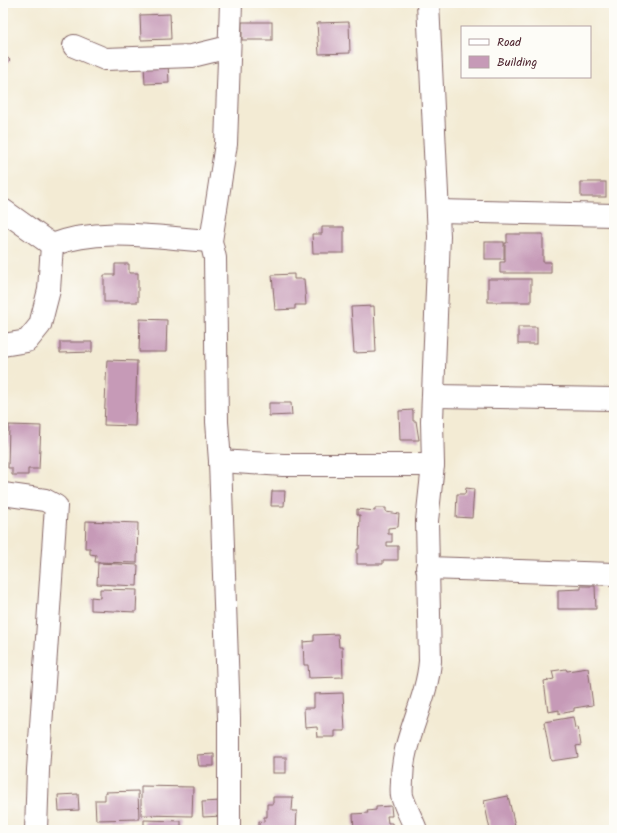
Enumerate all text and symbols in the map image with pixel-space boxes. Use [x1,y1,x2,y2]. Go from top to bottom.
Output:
legend [461,26,591,78]
text: Road [497,33,522,52]
text: Building [497,53,537,72]

